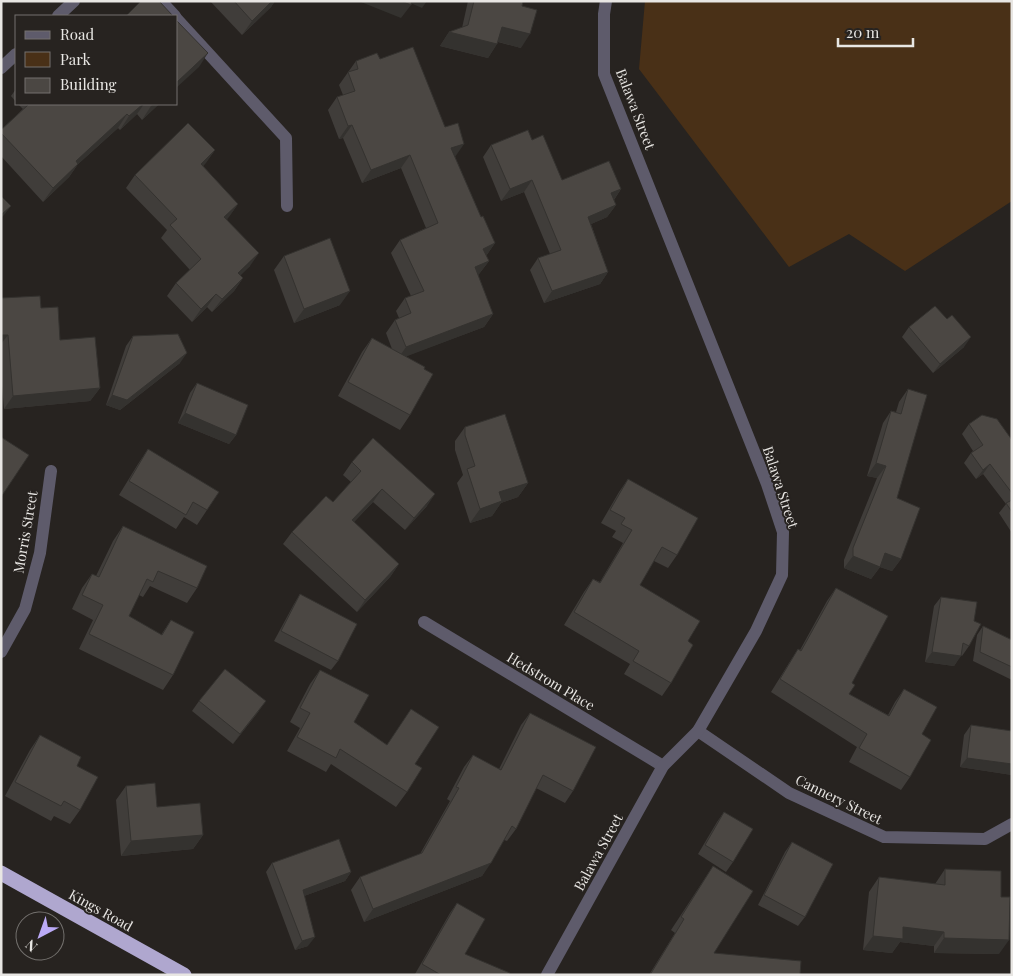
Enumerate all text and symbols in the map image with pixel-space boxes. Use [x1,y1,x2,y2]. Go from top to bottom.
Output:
legend [15,15,178,105]
scale bar [838,15,913,47]
text: 20 m [846,22,880,42]
text: Road [60,24,94,44]
text: Park [60,49,92,69]
street label: Balawa Street [612,66,661,153]
text: Building [60,74,117,94]
street label: Balawa Street [759,444,804,531]
street label: Morris Street [8,488,42,575]
street label: Hedstrom Place [504,647,598,715]
street label: Cannery Street [792,770,887,829]
street label: Balawa Street [569,809,627,894]
street label: Kings Road [66,885,136,935]
north arrow [15,911,65,961]
text: N [21,936,41,957]

